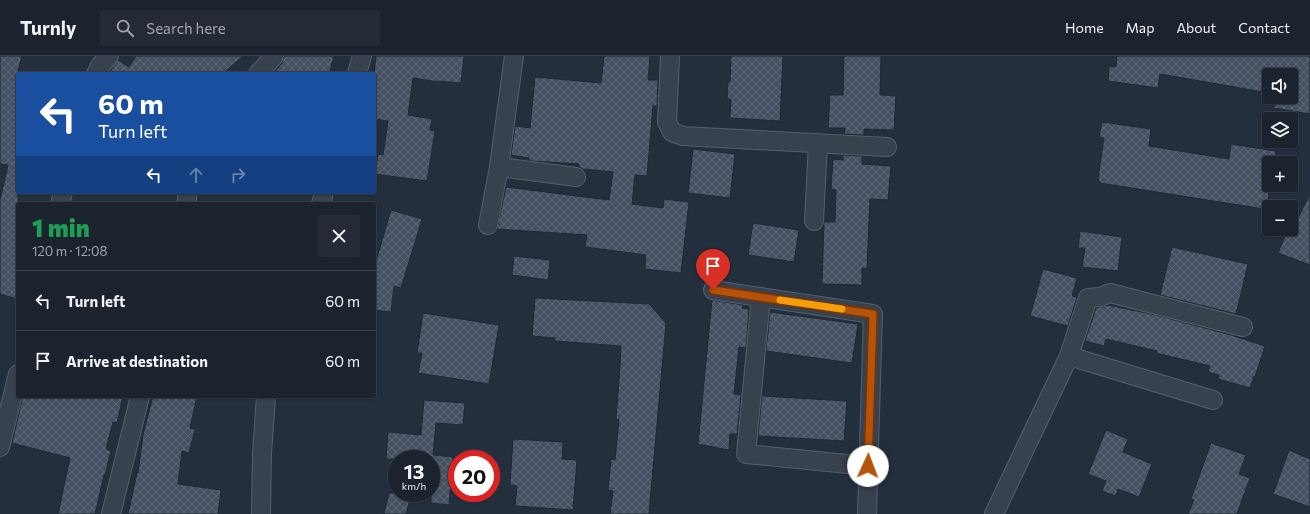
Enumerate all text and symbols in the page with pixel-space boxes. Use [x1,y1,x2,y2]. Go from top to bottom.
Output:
search box [100,10,380,46]
text: Turnly [20,16,76,39]
icon: search [114,17,136,39]
text: Search here [146,19,226,37]
text: Home [1065,19,1104,36]
text: Map [1126,19,1154,36]
text: About [1176,19,1216,36]
text: Contact [1238,19,1290,36]
map controls [1262,68,1298,236]
button: sound [1262,68,1298,104]
text: 60 m [98,86,164,120]
icon: left [32,88,84,140]
button: layers [1262,112,1298,148]
text: Turn left [98,120,167,142]
button: + [1262,156,1298,192]
icon: left [143,164,165,186]
icon: ahead [185,164,207,186]
icon: right [227,164,249,186]
button: − [1262,200,1298,236]
text: 1 min [32,213,90,242]
button: close [318,215,360,257]
text: 120 m · 12:08 [32,243,107,259]
pin [696,249,730,290]
icon: arrive [702,255,724,277]
icon: left [32,290,54,312]
text: Turn left [66,292,125,310]
text: 60 m [325,292,360,310]
icon: arrive [32,350,54,372]
text: Arrive at destination [66,352,208,370]
text: 60 m [325,352,360,370]
position arrow [847,445,889,487]
speed limit sign: 20 [448,450,500,502]
text: 13 [404,459,424,483]
text: km/h [402,480,426,492]

